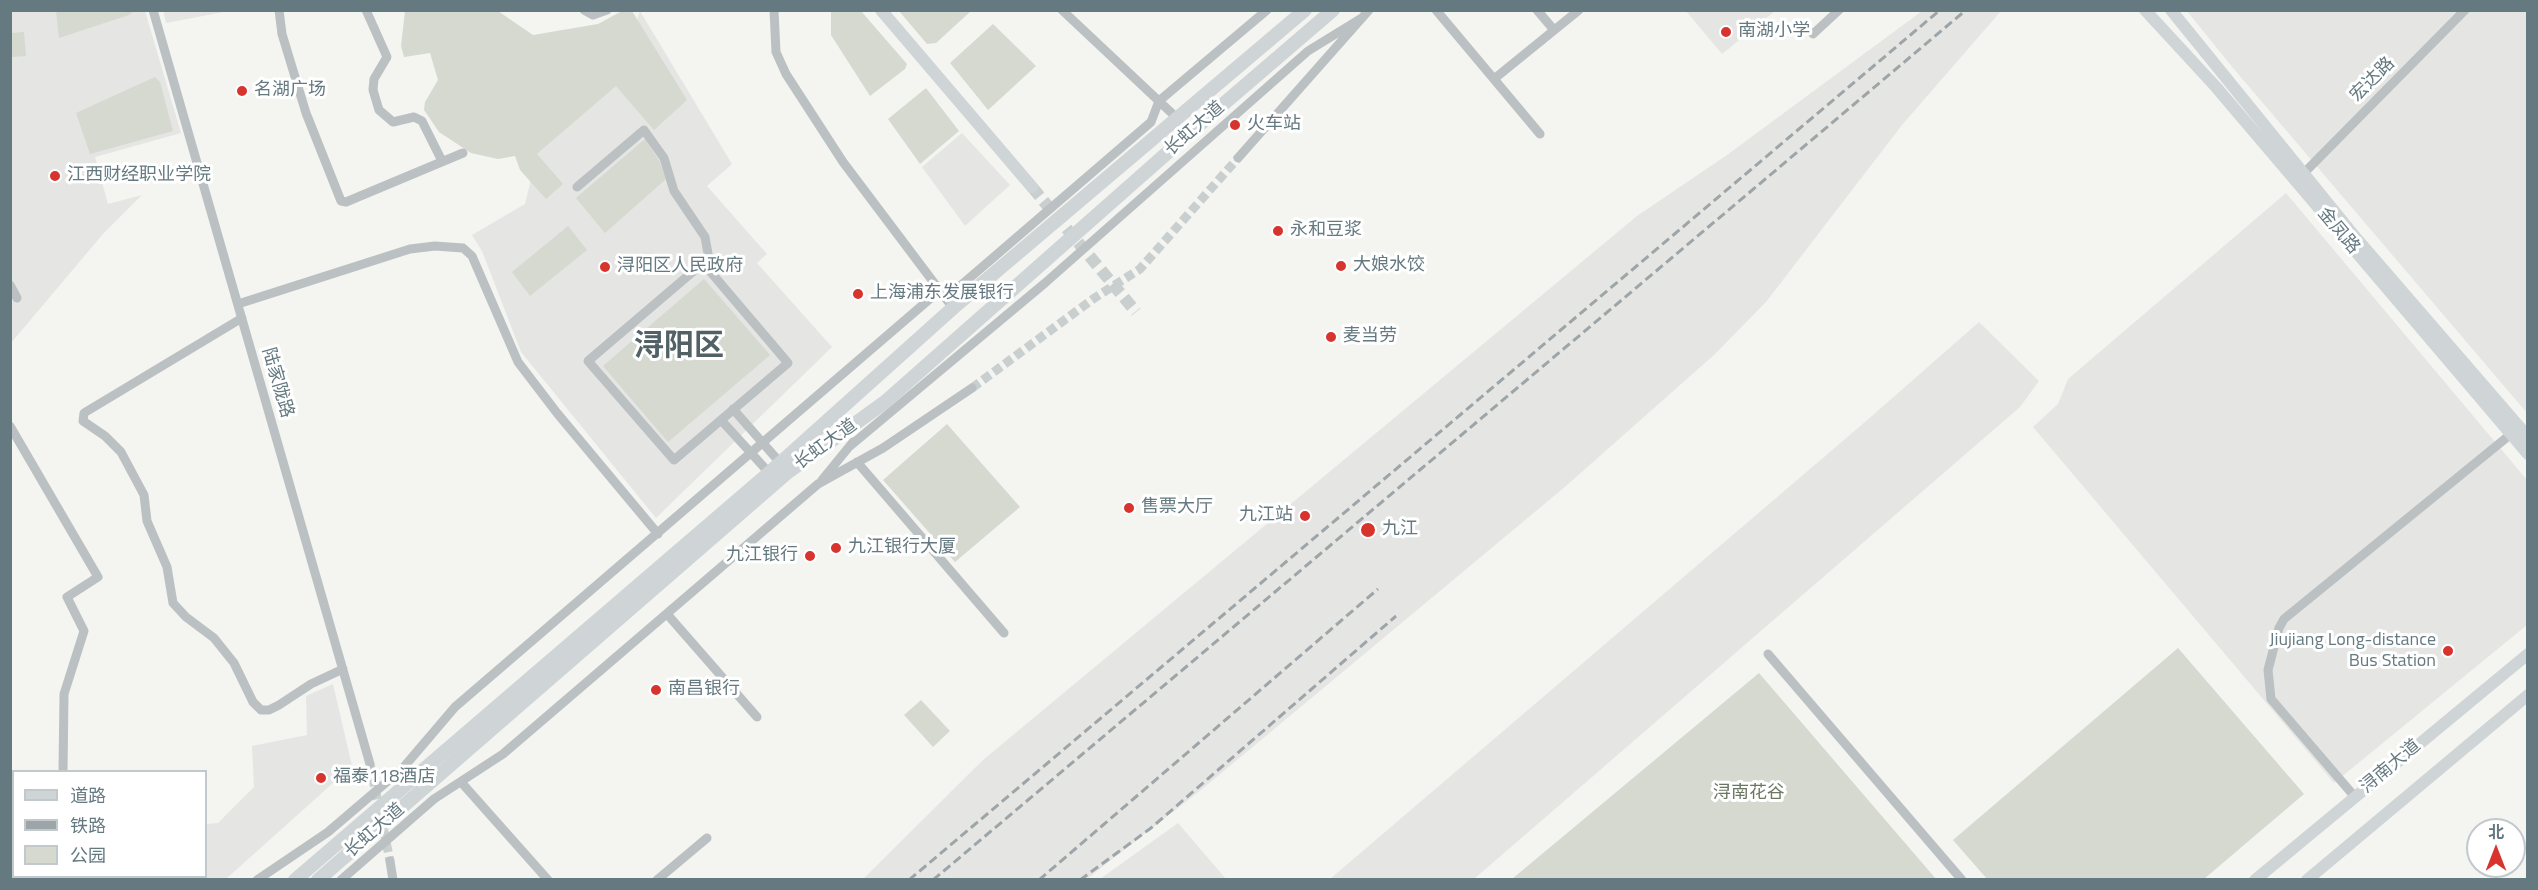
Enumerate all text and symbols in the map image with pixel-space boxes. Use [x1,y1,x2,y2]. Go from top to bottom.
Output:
place label: 南湖小学 [1738,21,1810,43]
marker: 南湖小学 [1719,25,1733,39]
street label: 宏达路 [2346,53,2400,107]
place label: 名湖广场 [254,80,326,102]
marker: 名湖广场 [235,84,249,98]
street label: 长虹大道 [1161,97,1229,161]
place label: 火车站 [1247,114,1301,136]
marker: 火车站 [1228,118,1242,132]
place label: 江西财经职业学院 [67,165,211,187]
marker: 江西财经职业学院 [48,169,62,183]
street label: 金凤路 [2312,203,2364,259]
place label: 永和豆浆 [1290,220,1362,242]
marker: 永和豆浆 [1271,224,1285,238]
place label: 大娘水饺 [1353,255,1425,277]
place label: 浔阳区人民政府 [617,256,743,278]
marker: 大娘水饺 [1334,259,1348,273]
marker: 浔阳区人民政府 [598,260,612,274]
place label: 上海浦东发展银行 [870,283,1014,305]
marker: 上海浦东发展银行 [851,287,865,301]
place label: 麦当劳 [1343,326,1397,348]
district label: 浔阳区 [634,330,724,366]
marker: 麦当劳 [1324,330,1338,344]
street label: 陆家陇路 [257,345,297,421]
street label: 长虹大道 [791,415,861,475]
place label: 售票大厅 [1141,497,1213,519]
marker: 售票大厅 [1122,501,1136,515]
place label: 九江站 [1239,505,1293,527]
marker: 九江站 [1298,509,1312,523]
place label: 九江 [1382,519,1418,541]
marker: 九江 [1359,521,1377,539]
place label: 九江银行大厦 [848,537,956,559]
marker: 九江银行大厦 [829,541,843,555]
place label: 九江银行 [726,545,798,567]
marker: 九江银行 [803,549,817,563]
place label: Jiujiang Long-distance Bus Station [2269,630,2436,672]
marker: Jiujiang Long-distance Bus Station [2441,644,2455,658]
place label: 南昌银行 [668,679,740,701]
marker: 南昌银行 [649,683,663,697]
street label: 浔南大道 [2356,736,2426,798]
place label: 福泰118酒店 [333,767,435,789]
legend [12,770,207,878]
marker: 福泰118酒店 [314,771,328,785]
text: 道路 [70,782,106,809]
park label: 浔南花谷 [1713,783,1785,805]
street label: 长虹大道 [341,799,409,863]
text: 铁路 [70,812,106,839]
north arrow [2466,818,2526,878]
text: 北 [2488,820,2504,844]
text: 公园 [70,842,106,869]

